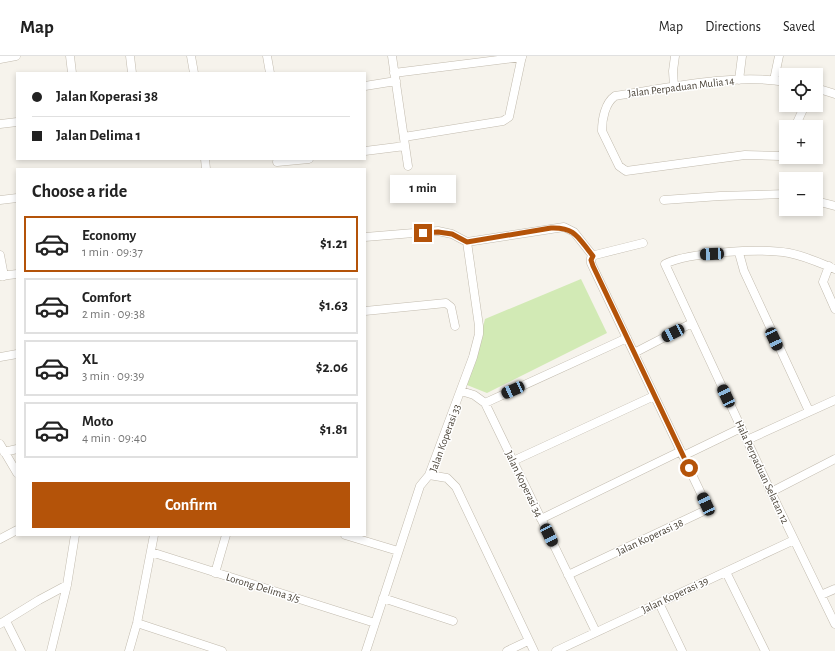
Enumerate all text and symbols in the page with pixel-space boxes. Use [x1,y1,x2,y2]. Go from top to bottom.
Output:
text: Map [20,18,54,37]
text: Map [659,20,683,34]
text: Directions [705,20,761,34]
text: Saved [783,20,815,34]
map controls [779,68,823,216]
button: locate [779,68,823,112]
street label: Jalan Perpaduan Mulia 14 [627,75,735,99]
text: Jalan Koperasi 38 [56,89,158,104]
button: + [779,120,823,164]
text: Jalan Delima 1 [56,128,141,143]
button: − [779,172,823,216]
callout: 1 min [390,175,456,203]
text: 1 min [409,182,437,195]
text: Choose a ride [32,183,127,201]
route end [414,224,432,242]
icon: car [34,226,70,262]
text: Economy [82,228,136,243]
text: $1.21 [320,236,348,251]
text: 1 min · 09:37 [82,246,143,259]
car [700,247,724,261]
icon: car [34,288,70,324]
text: Comfort [82,290,131,305]
text: $1.63 [319,298,348,313]
text: 2 min · 09:38 [82,308,145,321]
car [660,322,686,344]
car [763,326,785,352]
icon: car [34,350,70,386]
text: XL [82,352,98,367]
text: $2.06 [316,360,348,375]
text: 3 min · 09:39 [82,370,144,383]
car [500,380,526,400]
car [715,383,737,409]
street label: Jalan Koperasi 33 [428,402,463,473]
icon: car [34,412,70,448]
text: Moto [82,414,114,429]
street label: Hala Perpaduan Selatan 12 [733,418,791,526]
text: $1.81 [320,422,348,437]
text: 4 min · 09:40 [82,432,147,445]
street label: Jalan Koperasi 34 [503,449,545,519]
route start [680,459,698,477]
button: Confirm [32,482,350,528]
car [695,491,717,517]
street label: Jalan Koperasi 38 [615,517,685,557]
car [538,522,560,548]
street label: Lorong Delima 3/5 [225,571,302,605]
street label: Jalan Koperasi 39 [640,575,710,615]

